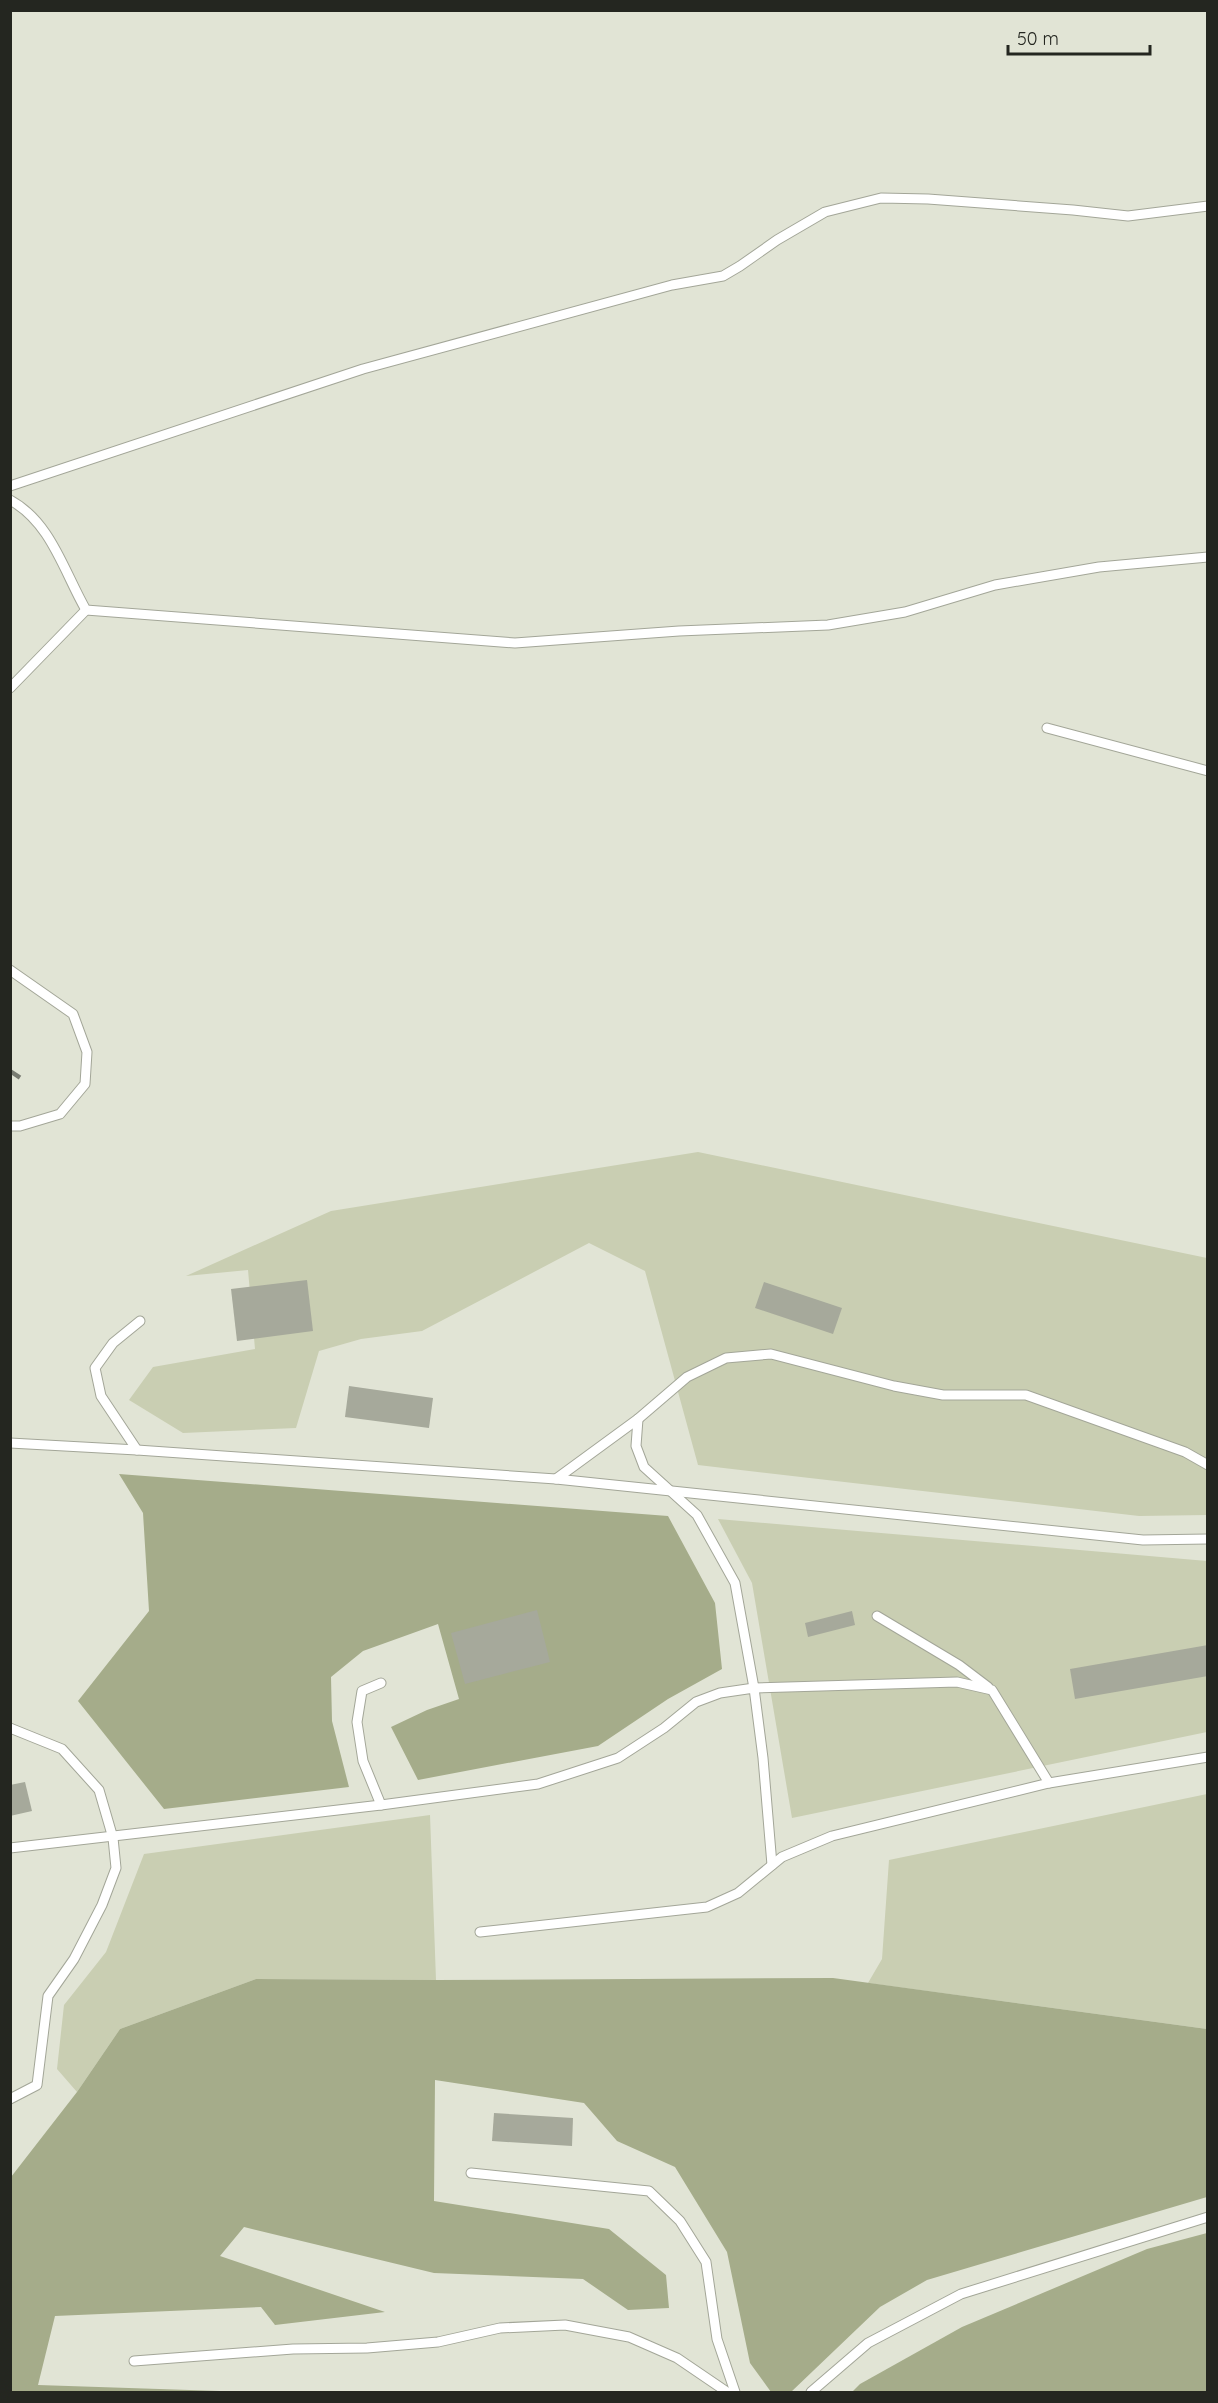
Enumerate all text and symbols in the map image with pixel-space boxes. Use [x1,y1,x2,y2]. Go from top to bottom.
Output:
scale bar [1008,18,1150,56]
text: 50 m [1017,27,1059,50]

